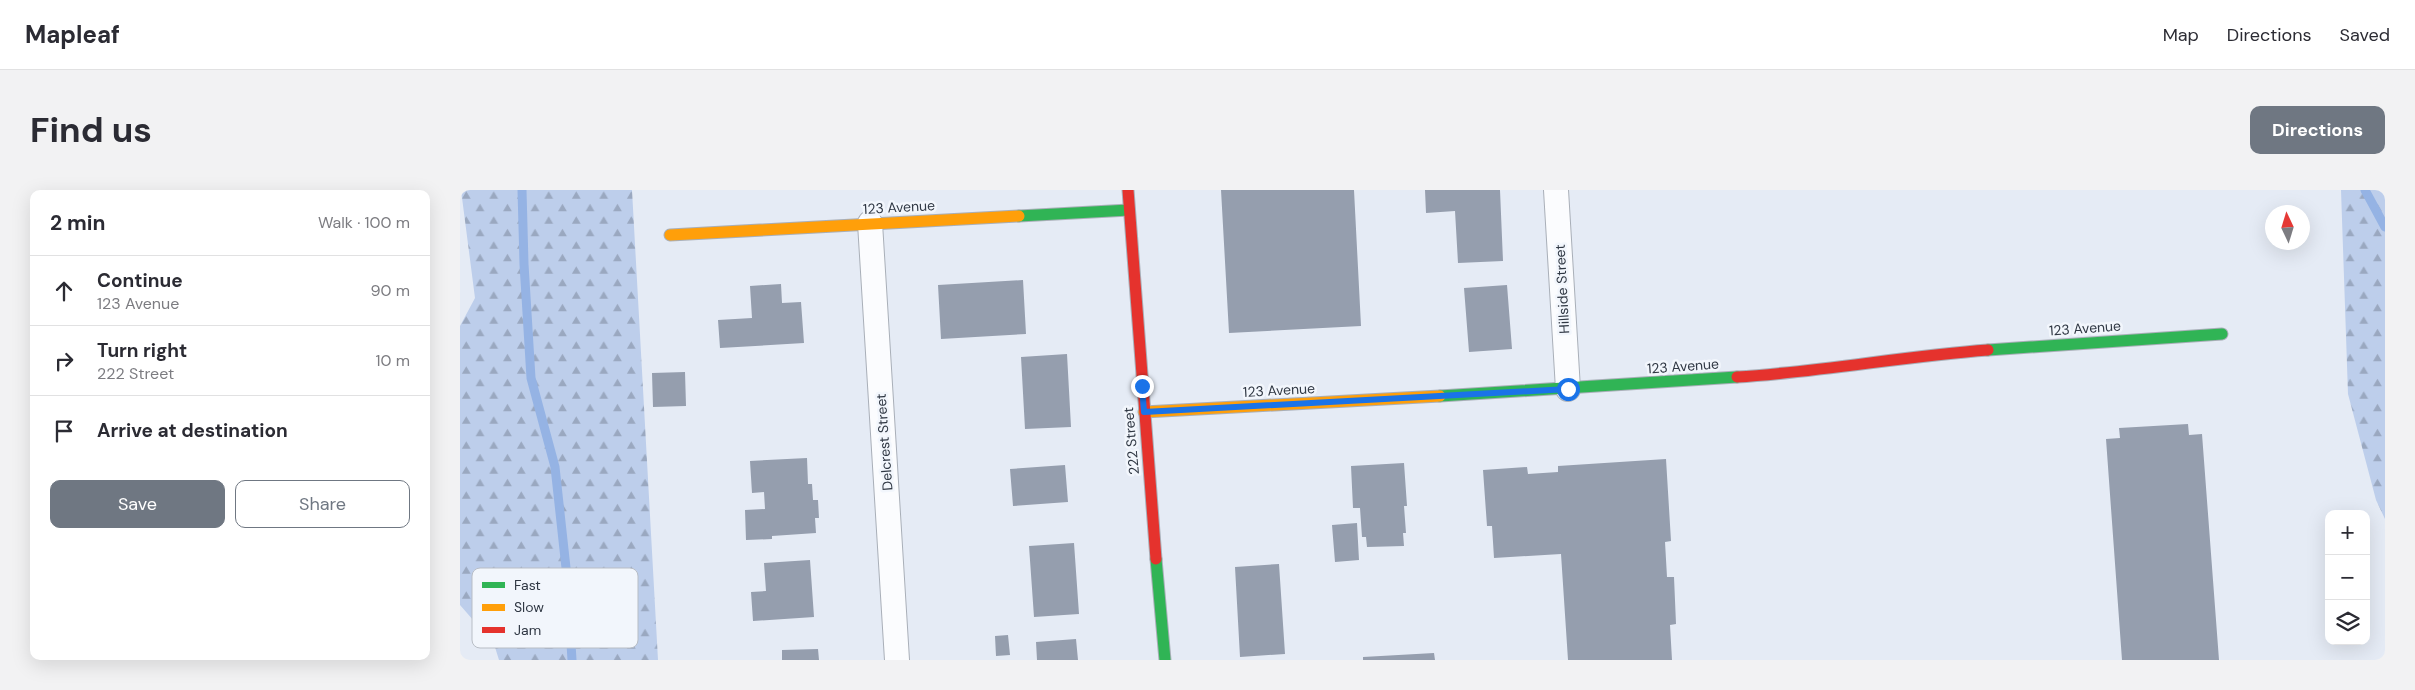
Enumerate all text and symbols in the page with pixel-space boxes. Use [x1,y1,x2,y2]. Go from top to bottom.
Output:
text: Mapleaf [25,19,120,50]
text: Map [2163,23,2199,47]
text: Directions [2227,23,2312,47]
text: Saved [2340,23,2390,47]
button: Directions [2250,106,2385,154]
text: Find us [30,107,152,153]
street label: 123 Avenue [863,196,935,218]
north arrow [2265,205,2310,250]
text: 2 min [50,209,106,237]
text: Walk · 100 m [318,212,410,233]
street label: Hillside Street [1551,244,1573,334]
text: Continue [97,268,183,293]
icon: ahead [50,277,78,305]
text: 90 m [370,280,410,301]
text: 123 Avenue [97,293,179,314]
street label: 123 Avenue [2048,317,2122,339]
text: Turn right [97,338,187,363]
icon: right [50,347,78,375]
text: 10 m [376,350,410,371]
street label: 123 Avenue [1646,355,1720,377]
text: 222 Street [97,363,174,384]
route end [1131,375,1154,398]
route start [1557,378,1580,401]
street label: 123 Avenue [1243,379,1315,401]
street label: Delcrest Street [872,393,896,491]
street label: 222 Street [1119,407,1143,475]
icon: arrive [50,417,78,445]
text: Arrive at destination [97,418,288,443]
button: Save [50,480,225,528]
button: Share [235,480,410,528]
map controls [2325,510,2370,645]
button: + [2325,510,2370,555]
button: − [2325,555,2370,600]
legend [472,568,638,648]
text: Fast [514,576,541,594]
text: Slow [514,598,544,616]
button: layers [2325,600,2370,645]
text: Jam [514,621,541,639]

